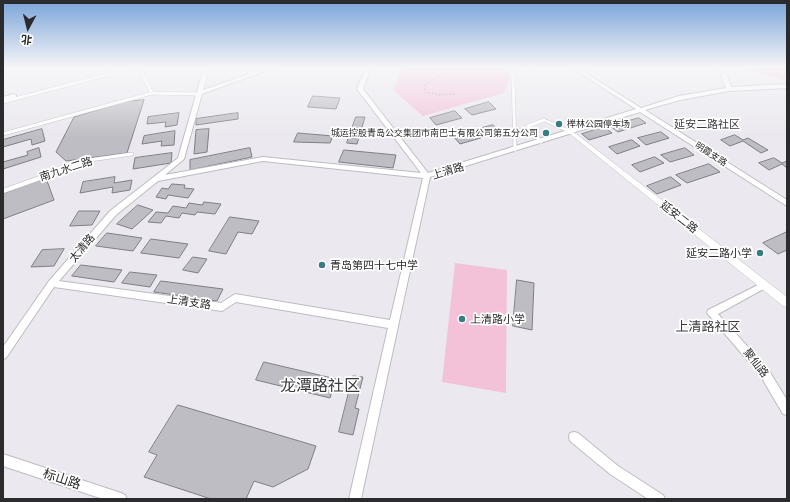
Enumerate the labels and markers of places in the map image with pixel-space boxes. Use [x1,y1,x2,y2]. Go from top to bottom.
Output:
marker: 榉林公园停车场 [554,119,564,129]
place label: 榉林公园停车场 [567,119,630,129]
place label: 城运控股青岛公交集团市南巴士有限公司第五分公司 [331,128,538,138]
marker: 城运控股青岛公交集团市南巴士有限公司第五分公司 [541,128,551,138]
place label: 延安二路小学 [686,246,752,260]
marker: 延安二路小学 [755,248,765,258]
place label: 青岛第四十七中学 [330,258,418,272]
marker: 青岛第四十七中学 [317,260,327,270]
place label: 上清路小学 [470,312,525,326]
marker: 上清路小学 [457,314,467,324]

